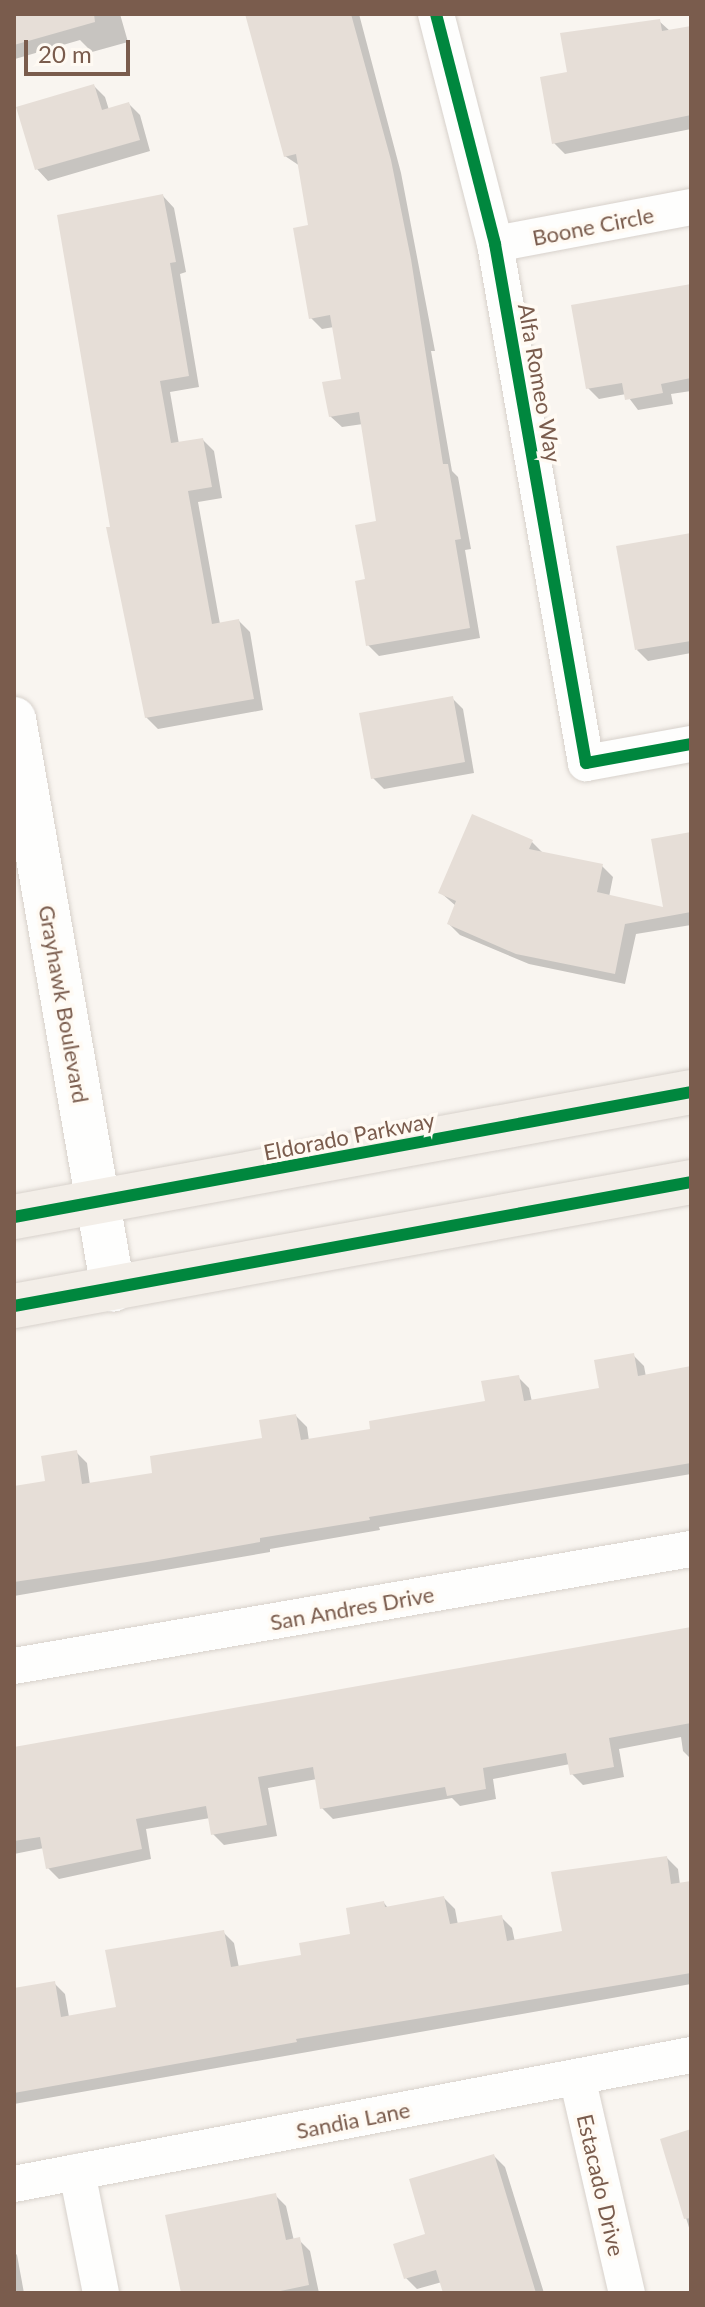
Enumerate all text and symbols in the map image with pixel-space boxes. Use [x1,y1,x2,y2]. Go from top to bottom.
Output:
scale bar [28,24,134,74]
text: 20 m [38,39,92,68]
street label: Boone Circle [530,201,656,251]
street label: Alfa Romeo Way [513,301,567,465]
street label: Grayhawk Boulevard [34,903,94,1105]
street label: Eldorado Parkway [261,1106,437,1166]
street label: San Andres Drive [268,1581,436,1635]
street label: Sandia Lane [294,2096,412,2144]
street label: Estacado Drive [572,2111,630,2259]

